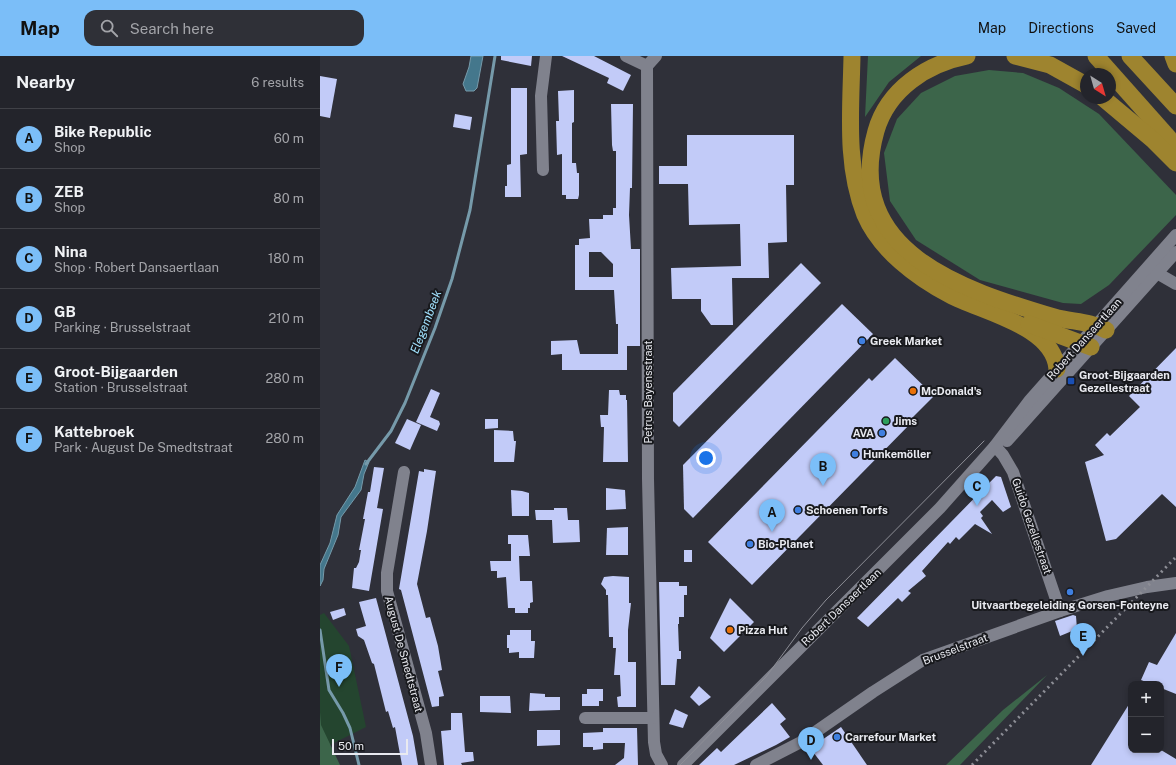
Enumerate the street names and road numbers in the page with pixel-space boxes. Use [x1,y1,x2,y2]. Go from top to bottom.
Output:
street label: Robert Dansaertlaan [1044,296,1124,382]
street label: Petrus Bayensstraat [642,340,654,444]
street label: Guido Gezellestraat [1010,476,1054,576]
street label: Robert Dansaertlaan [799,566,883,648]
street label: August De Smedtstraat [383,595,425,713]
street label: Brusselstraat [921,631,989,667]

